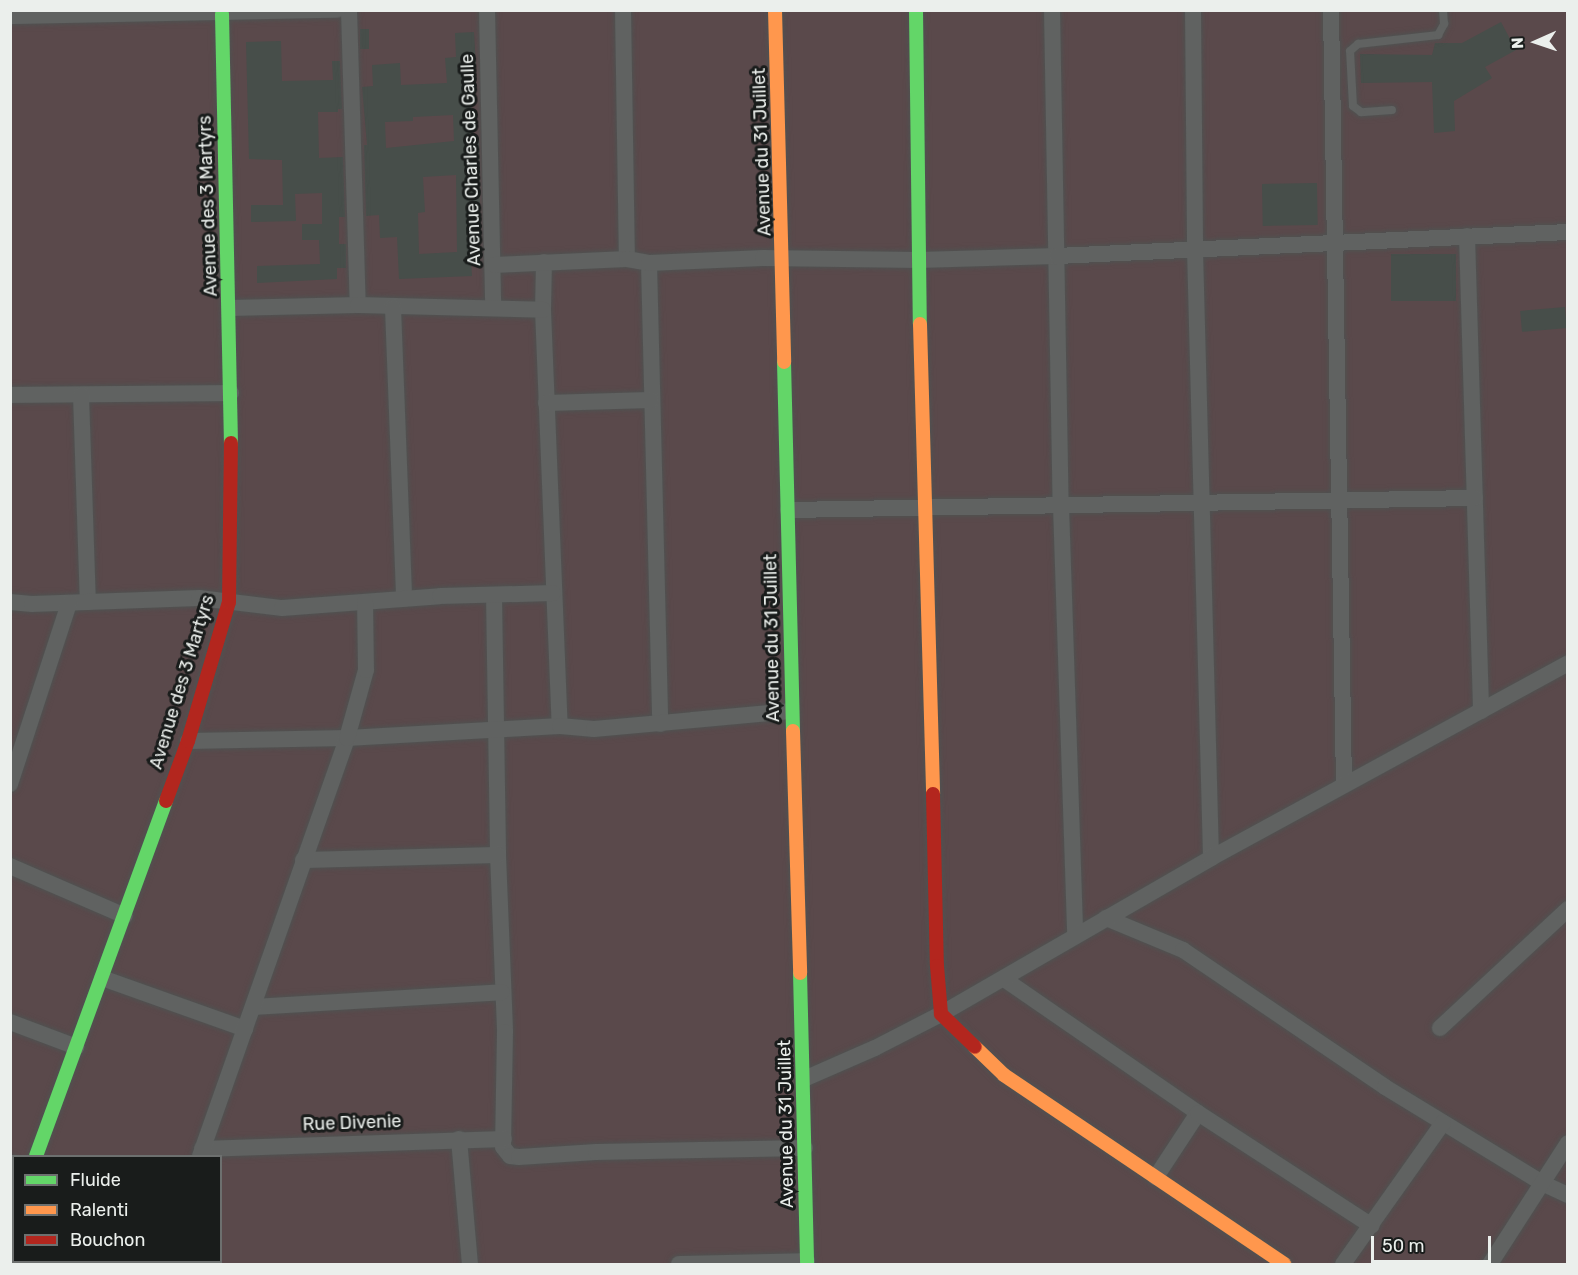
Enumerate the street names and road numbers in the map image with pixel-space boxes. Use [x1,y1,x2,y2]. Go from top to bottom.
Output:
street label: Avenue Charles de Gaulle [457,54,485,266]
street label: Avenue du 31 Juillet [748,67,776,237]
street label: Avenue des 3 Martyrs [194,115,222,297]
street label: Avenue du 31 Juillet [760,554,784,722]
street label: Avenue des 3 Martyrs [145,592,219,772]
street label: Avenue du 31 Juillet [774,1040,798,1208]
street label: Rue Divenie [302,1110,402,1136]

